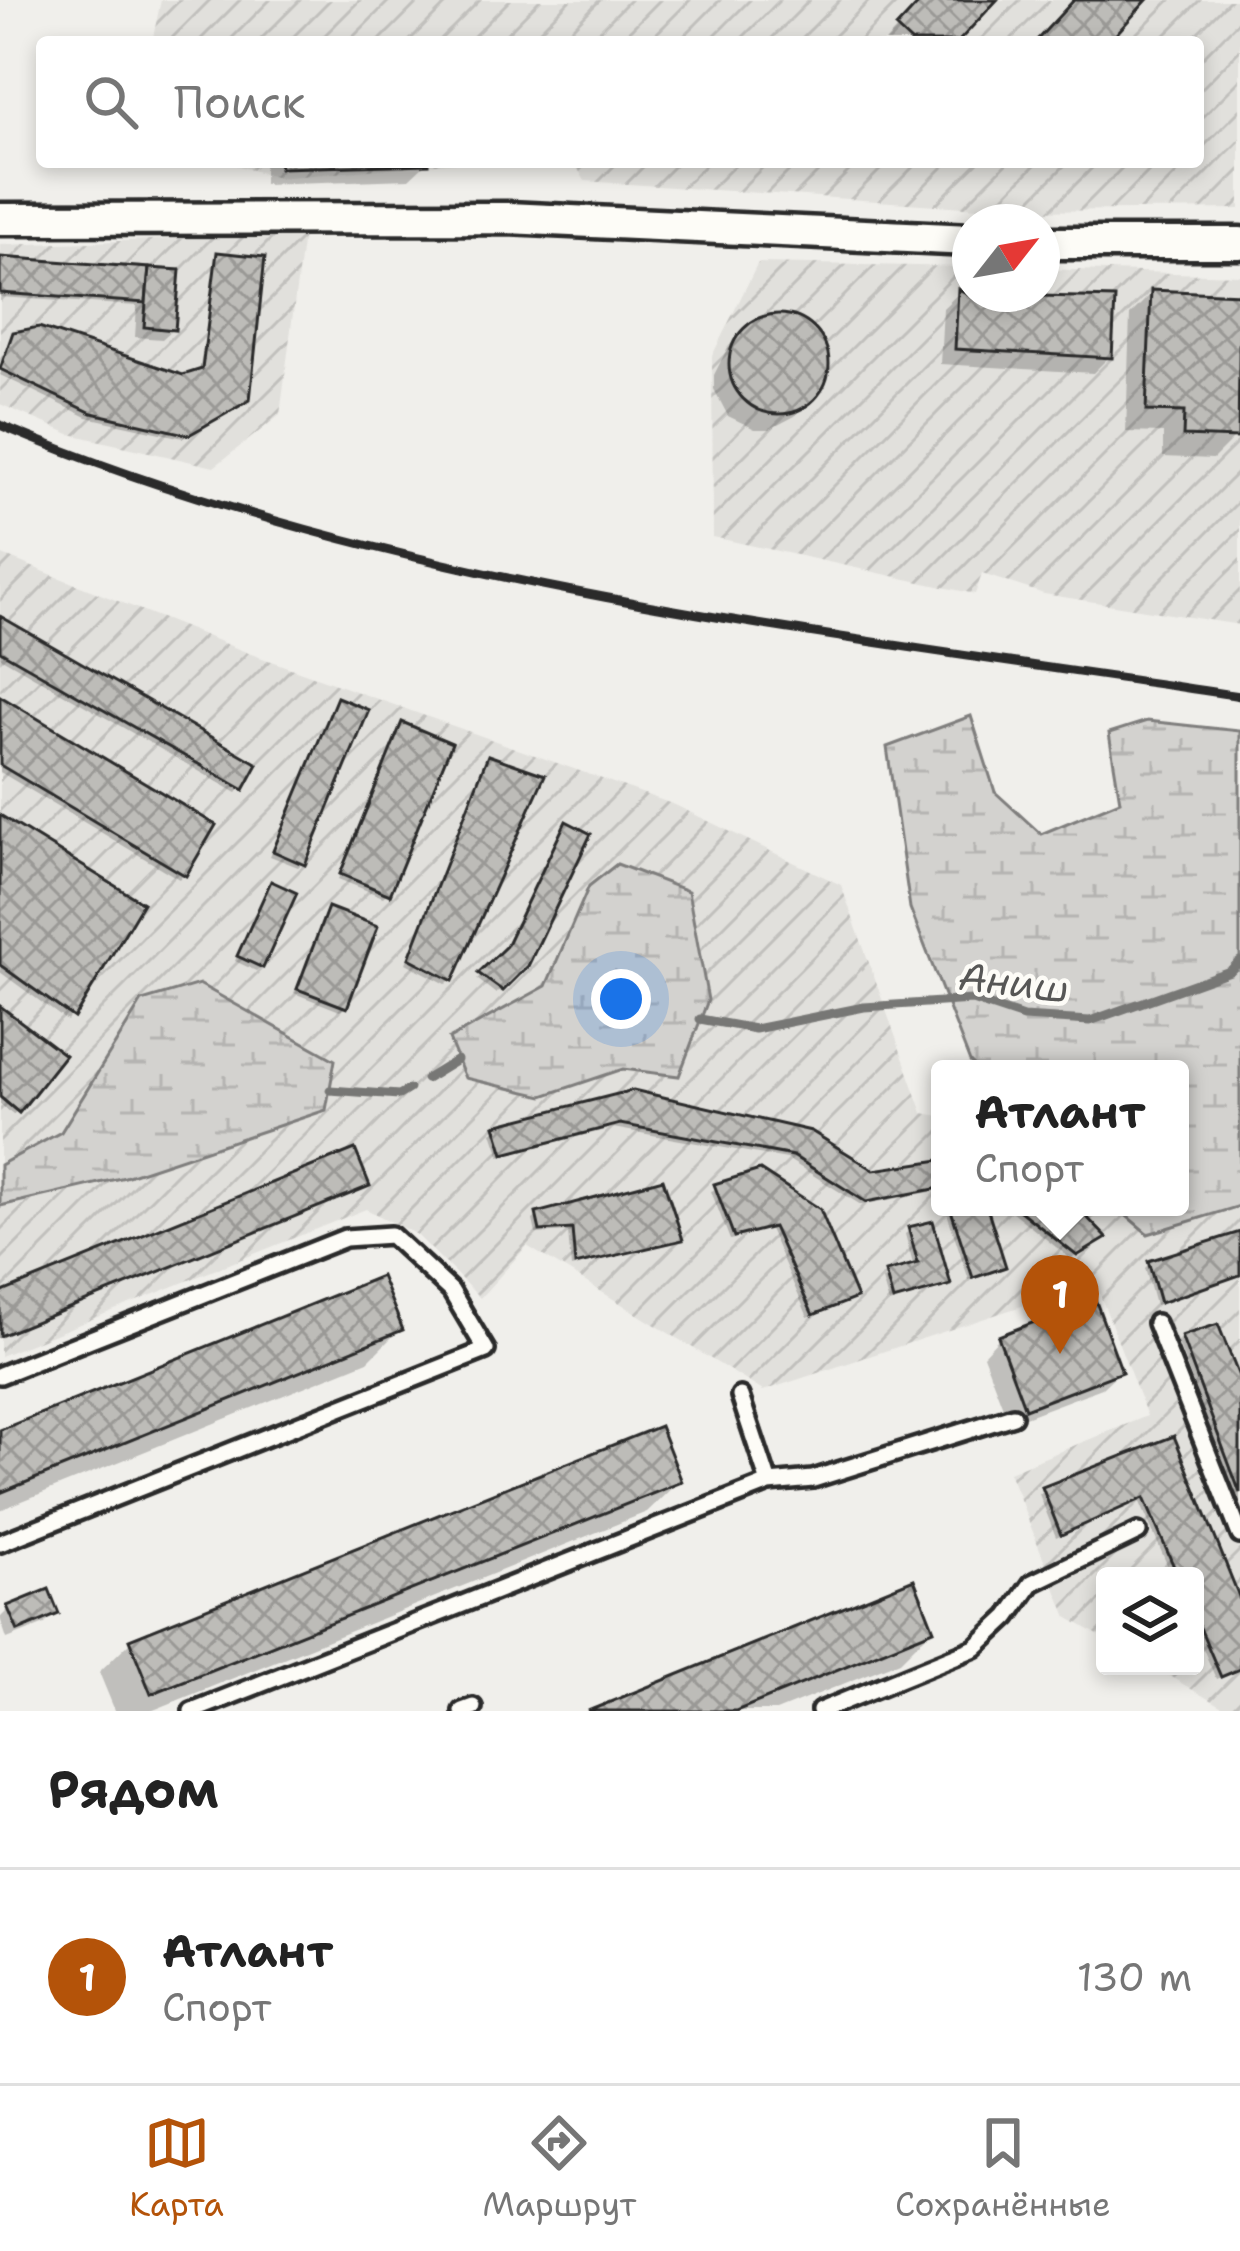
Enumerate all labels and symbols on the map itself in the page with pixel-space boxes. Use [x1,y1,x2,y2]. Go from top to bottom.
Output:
north arrow [952,204,1060,312]
water label: Аниш [956,949,1072,1015]
your location [591,969,651,1029]
pin: 1 [1021,1255,1099,1354]

